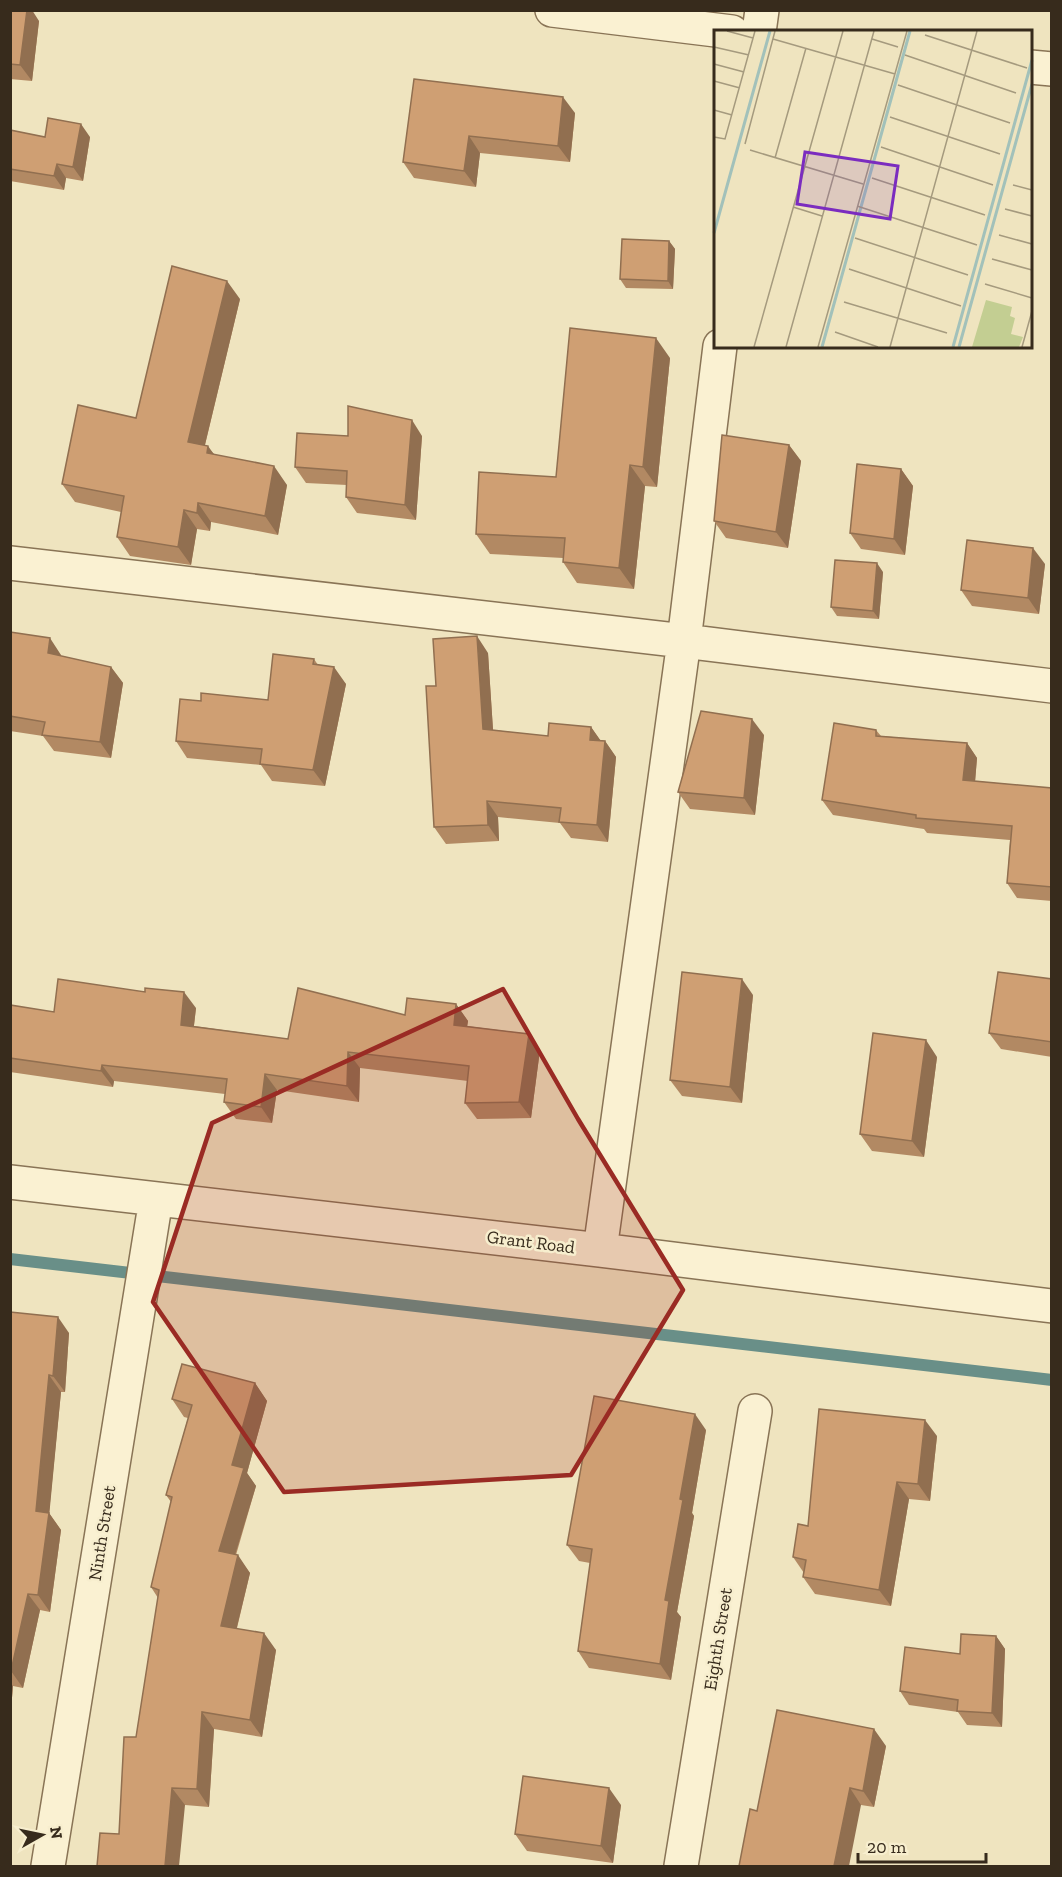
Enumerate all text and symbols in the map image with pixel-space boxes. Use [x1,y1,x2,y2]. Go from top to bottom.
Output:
inset map [714,30,1032,348]
street label: Grant Road [486,1226,576,1258]
street label: Ninth Street [84,1483,120,1582]
street label: Eighth Street [699,1586,737,1692]
north arrow [12,1805,72,1865]
text: N [46,1825,67,1840]
scale bar [858,1826,986,1864]
text: 20 m [867,1836,907,1858]

